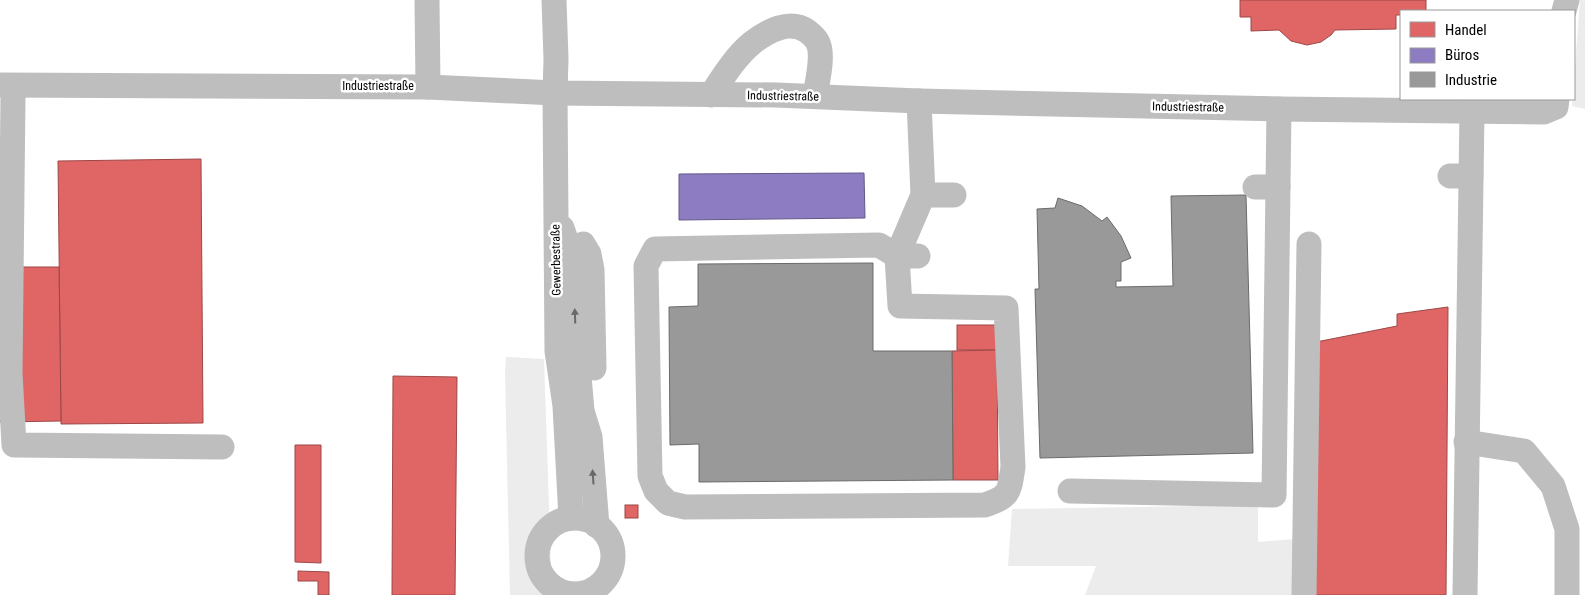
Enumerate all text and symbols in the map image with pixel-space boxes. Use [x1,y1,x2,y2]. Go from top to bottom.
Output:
legend [1400,10,1575,100]
text: Handel [1445,21,1487,39]
text: Büros [1445,46,1479,64]
text: Industrie [1445,71,1497,89]
street label: Industriestraße [342,79,414,93]
street label: Industriestraße [747,88,819,104]
street label: Industriestraße [1152,99,1224,115]
street label: Gewerbestraße [548,224,564,296]
one-way arrow [570,308,578,324]
one-way arrow [589,469,597,485]

